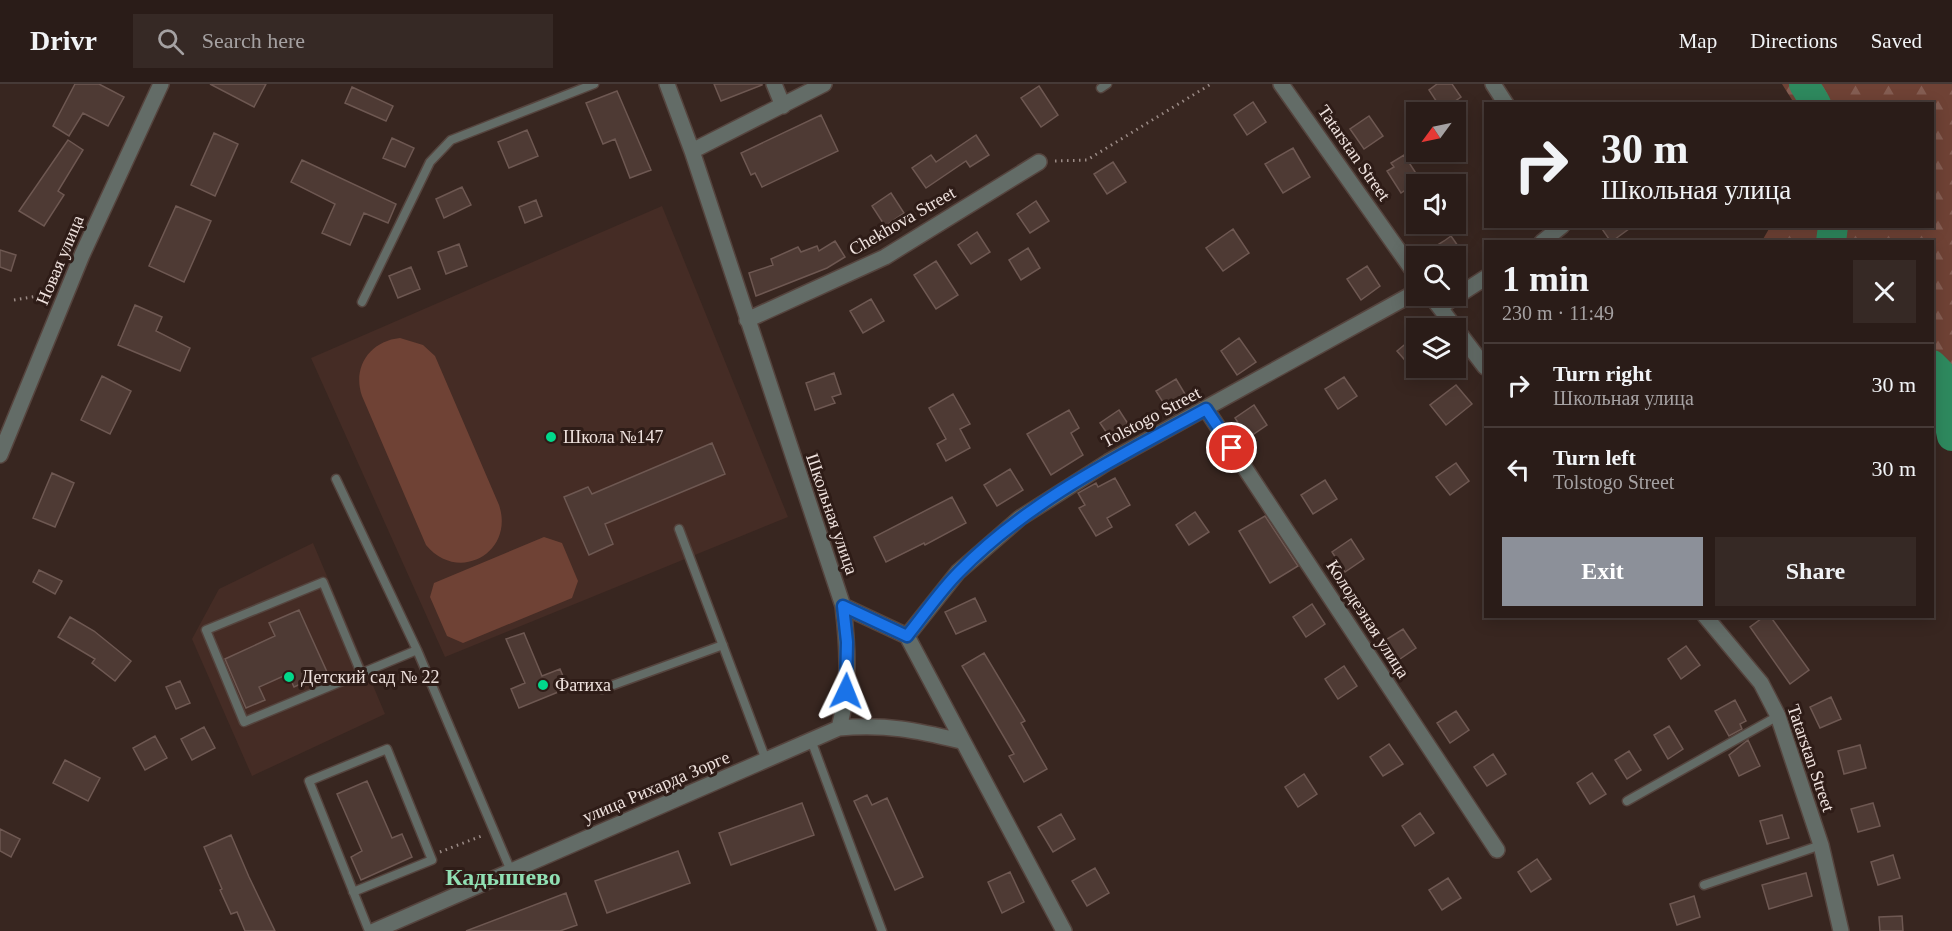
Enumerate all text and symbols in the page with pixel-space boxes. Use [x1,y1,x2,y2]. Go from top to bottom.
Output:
search box [133,14,553,68]
text: Drivr [30,25,97,56]
icon: search [154,25,187,58]
text: Search here [202,28,305,53]
text: Map [1679,29,1717,53]
text: Directions [1750,29,1838,53]
text: Saved [1871,29,1922,53]
street label: Tatarstan Street [1314,101,1394,205]
north arrow [1406,102,1466,162]
map controls [1406,102,1466,378]
icon: right [1502,126,1580,204]
text: 30 m [1601,126,1689,172]
button: sound [1406,174,1466,234]
text: Школьная улица [1601,175,1791,205]
street label: Chekhova Street [845,182,959,260]
street label: Новая улица [32,212,88,308]
button: search [1406,246,1466,306]
text: 1 min [1502,259,1589,299]
button: close [1853,260,1916,323]
text: 230 m · 11:49 [1502,302,1614,324]
button: layers [1406,318,1466,378]
text: Turn right [1553,361,1652,386]
icon: right [1502,369,1535,402]
text: 30 m [1871,372,1916,397]
street label: Tolstogo Street [1098,383,1204,451]
text: Школьная улица [1553,387,1694,409]
pin [1206,422,1257,473]
place label: Школа №147 [563,427,663,447]
marker: Школа №147 [544,430,558,444]
icon: arrive [1215,431,1248,464]
text: Turn left [1553,445,1636,470]
street label: Школьная улица [802,451,862,577]
icon: left [1502,453,1535,486]
text: 30 m [1871,456,1916,481]
text: Tolstogo Street [1553,471,1674,493]
button: Exit [1502,537,1703,606]
button: Share [1715,537,1916,606]
street label: Колодезная улица [1322,556,1414,682]
position arrow [814,659,878,723]
place label: Детский сад № 22 [301,667,440,687]
marker: Детский сад № 22 [282,670,296,684]
place label: Фатиха [555,675,611,695]
marker: Фатиха [536,678,550,692]
street label: Tatarstan Street [1783,702,1839,814]
street label: улица Рихарда Зорге [579,747,733,827]
district label: Кадышево [445,864,561,890]

